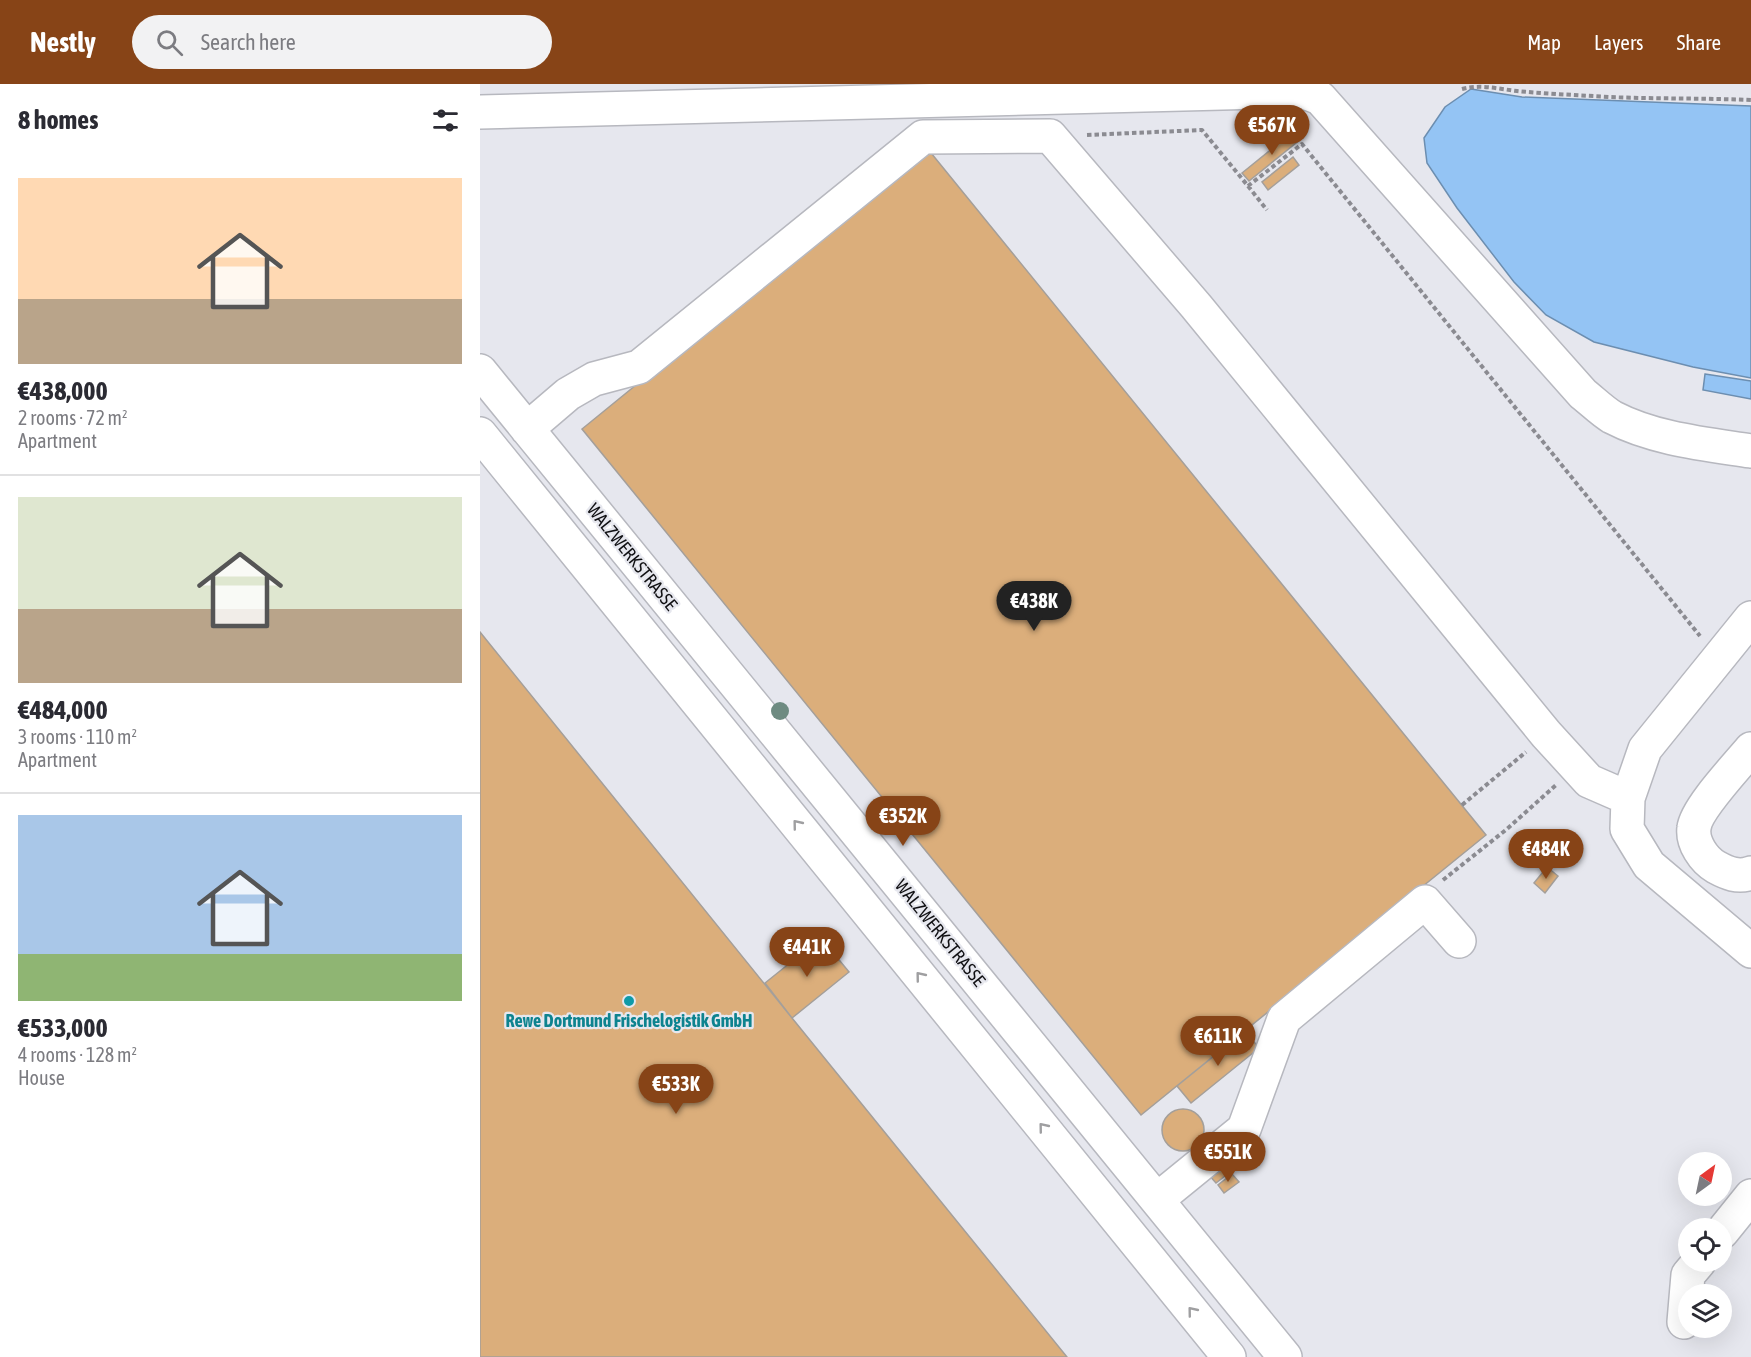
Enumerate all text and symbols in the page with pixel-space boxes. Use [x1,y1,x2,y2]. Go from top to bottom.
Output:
search box [132,15,552,69]
text: Nestly [30,26,96,58]
icon: search [153,26,186,59]
text: Search here [201,29,296,55]
text: Map [1527,30,1561,54]
text: Layers [1594,30,1644,54]
text: Share [1677,30,1721,54]
icon: filters [429,104,462,137]
text: 8 homes [18,105,98,135]
pin: €567K [1230,105,1314,156]
text: €567K [1249,113,1296,136]
icon: home [186,217,294,325]
text: €438,000 [18,376,108,406]
text: 2 rooms · 72 m² [18,406,128,429]
text: Apartment [18,429,97,452]
street label: WALZWERKSTRASSE [583,499,682,615]
icon: home [186,536,294,644]
pin: €438K [992,581,1076,632]
text: €438K [1011,589,1058,612]
text: €484,000 [18,695,108,725]
text: 3 rooms · 110 m² [18,725,137,748]
text: Apartment [18,748,97,771]
pin: €352K [861,796,945,847]
text: €352K [880,804,927,827]
one-way arrow [794,820,805,831]
pin: €484K [1504,829,1588,880]
text: €484K [1523,837,1570,860]
icon: home [186,854,294,962]
street label: WALZWERKSTRASSE [891,875,990,991]
pin: €441K [765,927,849,978]
text: €441K [784,935,831,958]
one-way arrow [917,972,928,983]
marker: Rewe Dortmund Frischelogistik GmbH [622,994,636,1008]
place label: Rewe Dortmund Frischelogistik GmbH [505,1010,753,1031]
text: €533,000 [18,1013,108,1043]
pin: €611K [1176,1016,1260,1067]
text: €611K [1195,1024,1242,1047]
text: 4 rooms · 128 m² [18,1043,137,1066]
pin: €533K [634,1064,718,1115]
text: House [18,1066,65,1089]
text: €533K [653,1072,700,1095]
one-way arrow [1040,1123,1051,1134]
pin: €551K [1186,1132,1270,1183]
text: €551K [1205,1140,1252,1163]
north arrow [1678,1152,1732,1206]
map controls [1678,1152,1732,1338]
button: locate [1678,1218,1732,1272]
button: layers [1678,1284,1732,1338]
one-way arrow [1189,1307,1200,1318]

